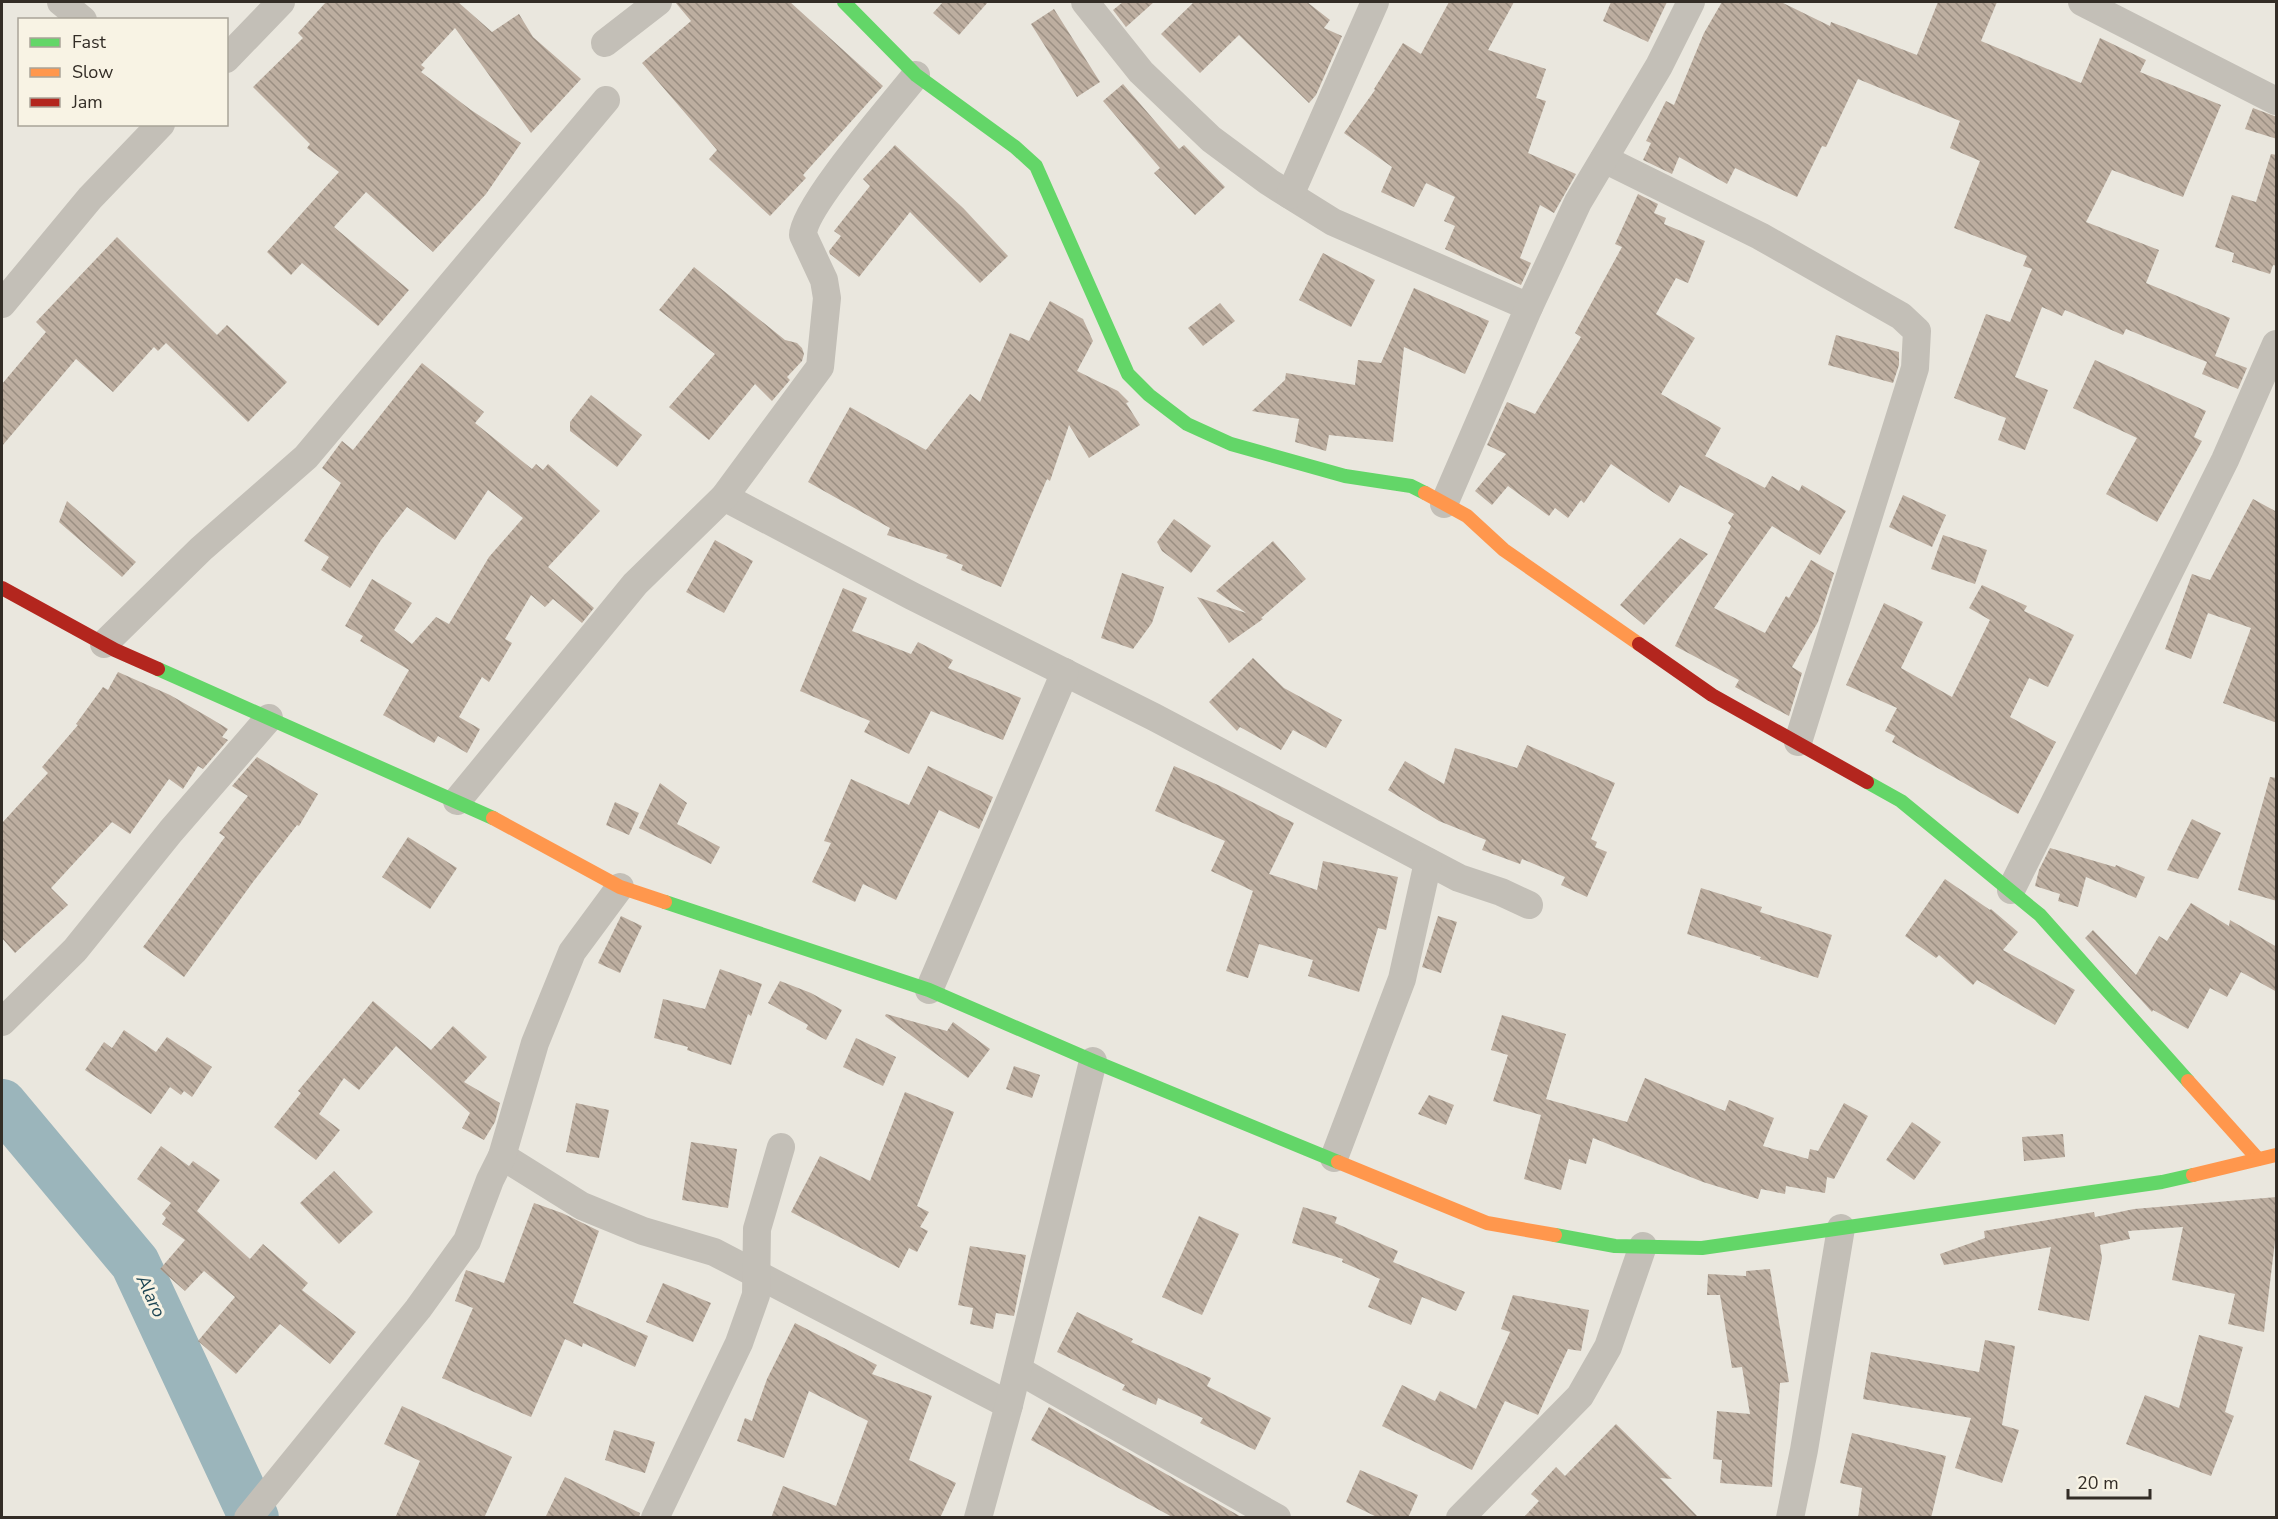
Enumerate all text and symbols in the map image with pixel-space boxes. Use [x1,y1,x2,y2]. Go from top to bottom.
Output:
legend [18,18,228,126]
text: Fast [72,30,107,54]
text: Slow [72,60,113,84]
text: Jam [71,90,103,114]
water label: Alaro [130,1270,171,1321]
scale bar [2068,1462,2150,1500]
text: 20 m [2077,1471,2119,1495]

